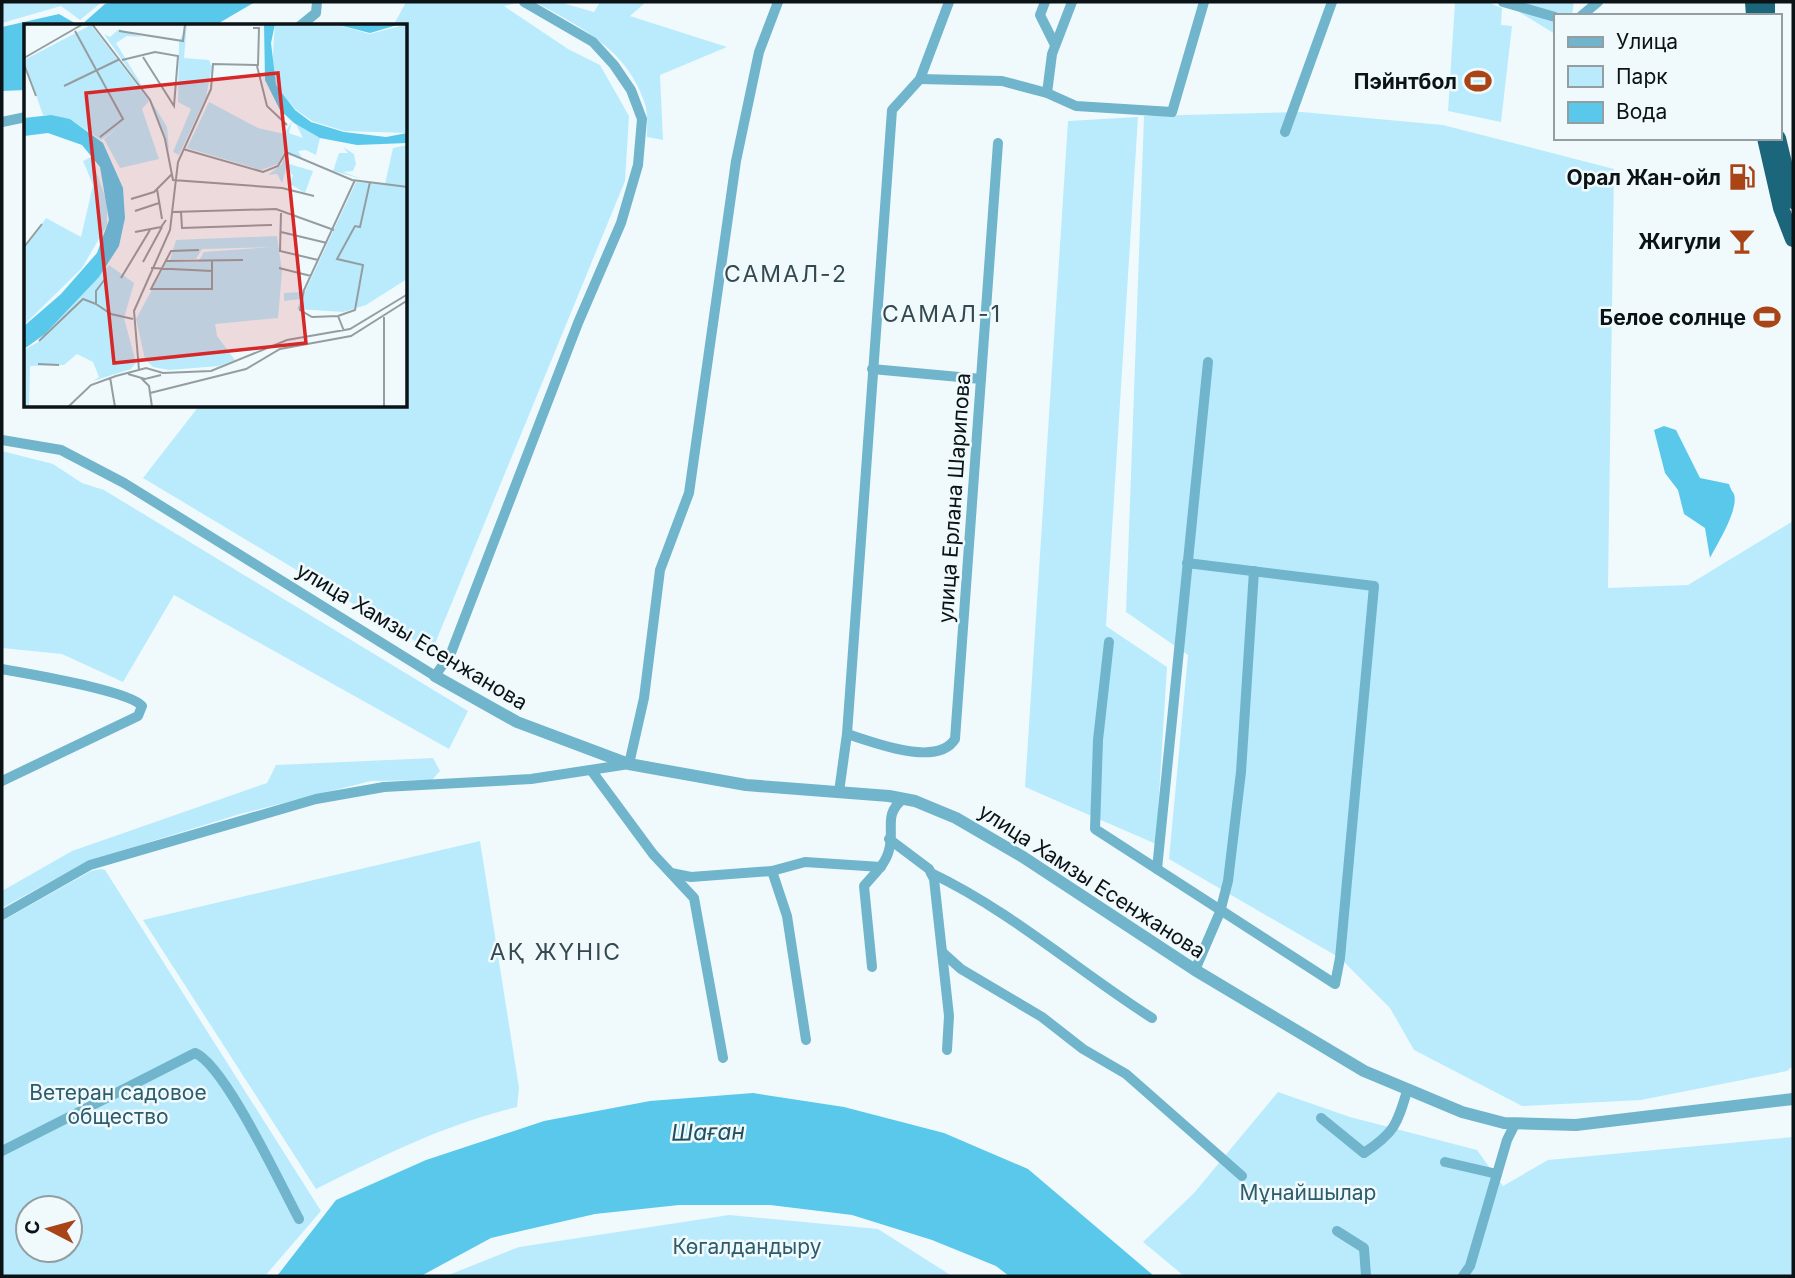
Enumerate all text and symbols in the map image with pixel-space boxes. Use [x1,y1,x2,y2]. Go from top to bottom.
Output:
legend [1554,14,1781,140]
inset map [24,24,408,408]
text: Улица [1616,29,1678,54]
text: Парк [1616,64,1668,89]
sports icon: Пэйнтбол [1463,66,1493,96]
place label: Пэйнтбол [1354,69,1457,94]
text: Вода [1616,99,1667,124]
fuel station icon: Орал Жан-ойл [1727,162,1757,192]
place label: Орал Жан-ойл [1567,165,1721,190]
bar icon: Жигули [1727,226,1757,256]
place label: Жигули [1638,229,1721,254]
district label: САМАЛ-2 [724,260,848,288]
district label: САМАЛ-1 [882,300,1002,328]
sports icon: Белое солнце [1752,302,1782,332]
place label: Белое солнце [1600,305,1746,330]
street label: улица Ерлана Шарипова [933,372,975,624]
street label: улица Хамзы Есенжанова [292,557,532,715]
street label: улица Хамзы Есенжанова [974,798,1210,964]
district label: АҚ ЖҮНІС [490,938,622,966]
park label: Ветеран садовое общество [29,1080,207,1129]
water label: Шаған [671,1117,745,1147]
park label: Мұнайшылар [1240,1180,1376,1205]
north arrow [14,1194,84,1264]
text: С [20,1219,45,1235]
park label: Көгалдандыру [672,1234,822,1259]

